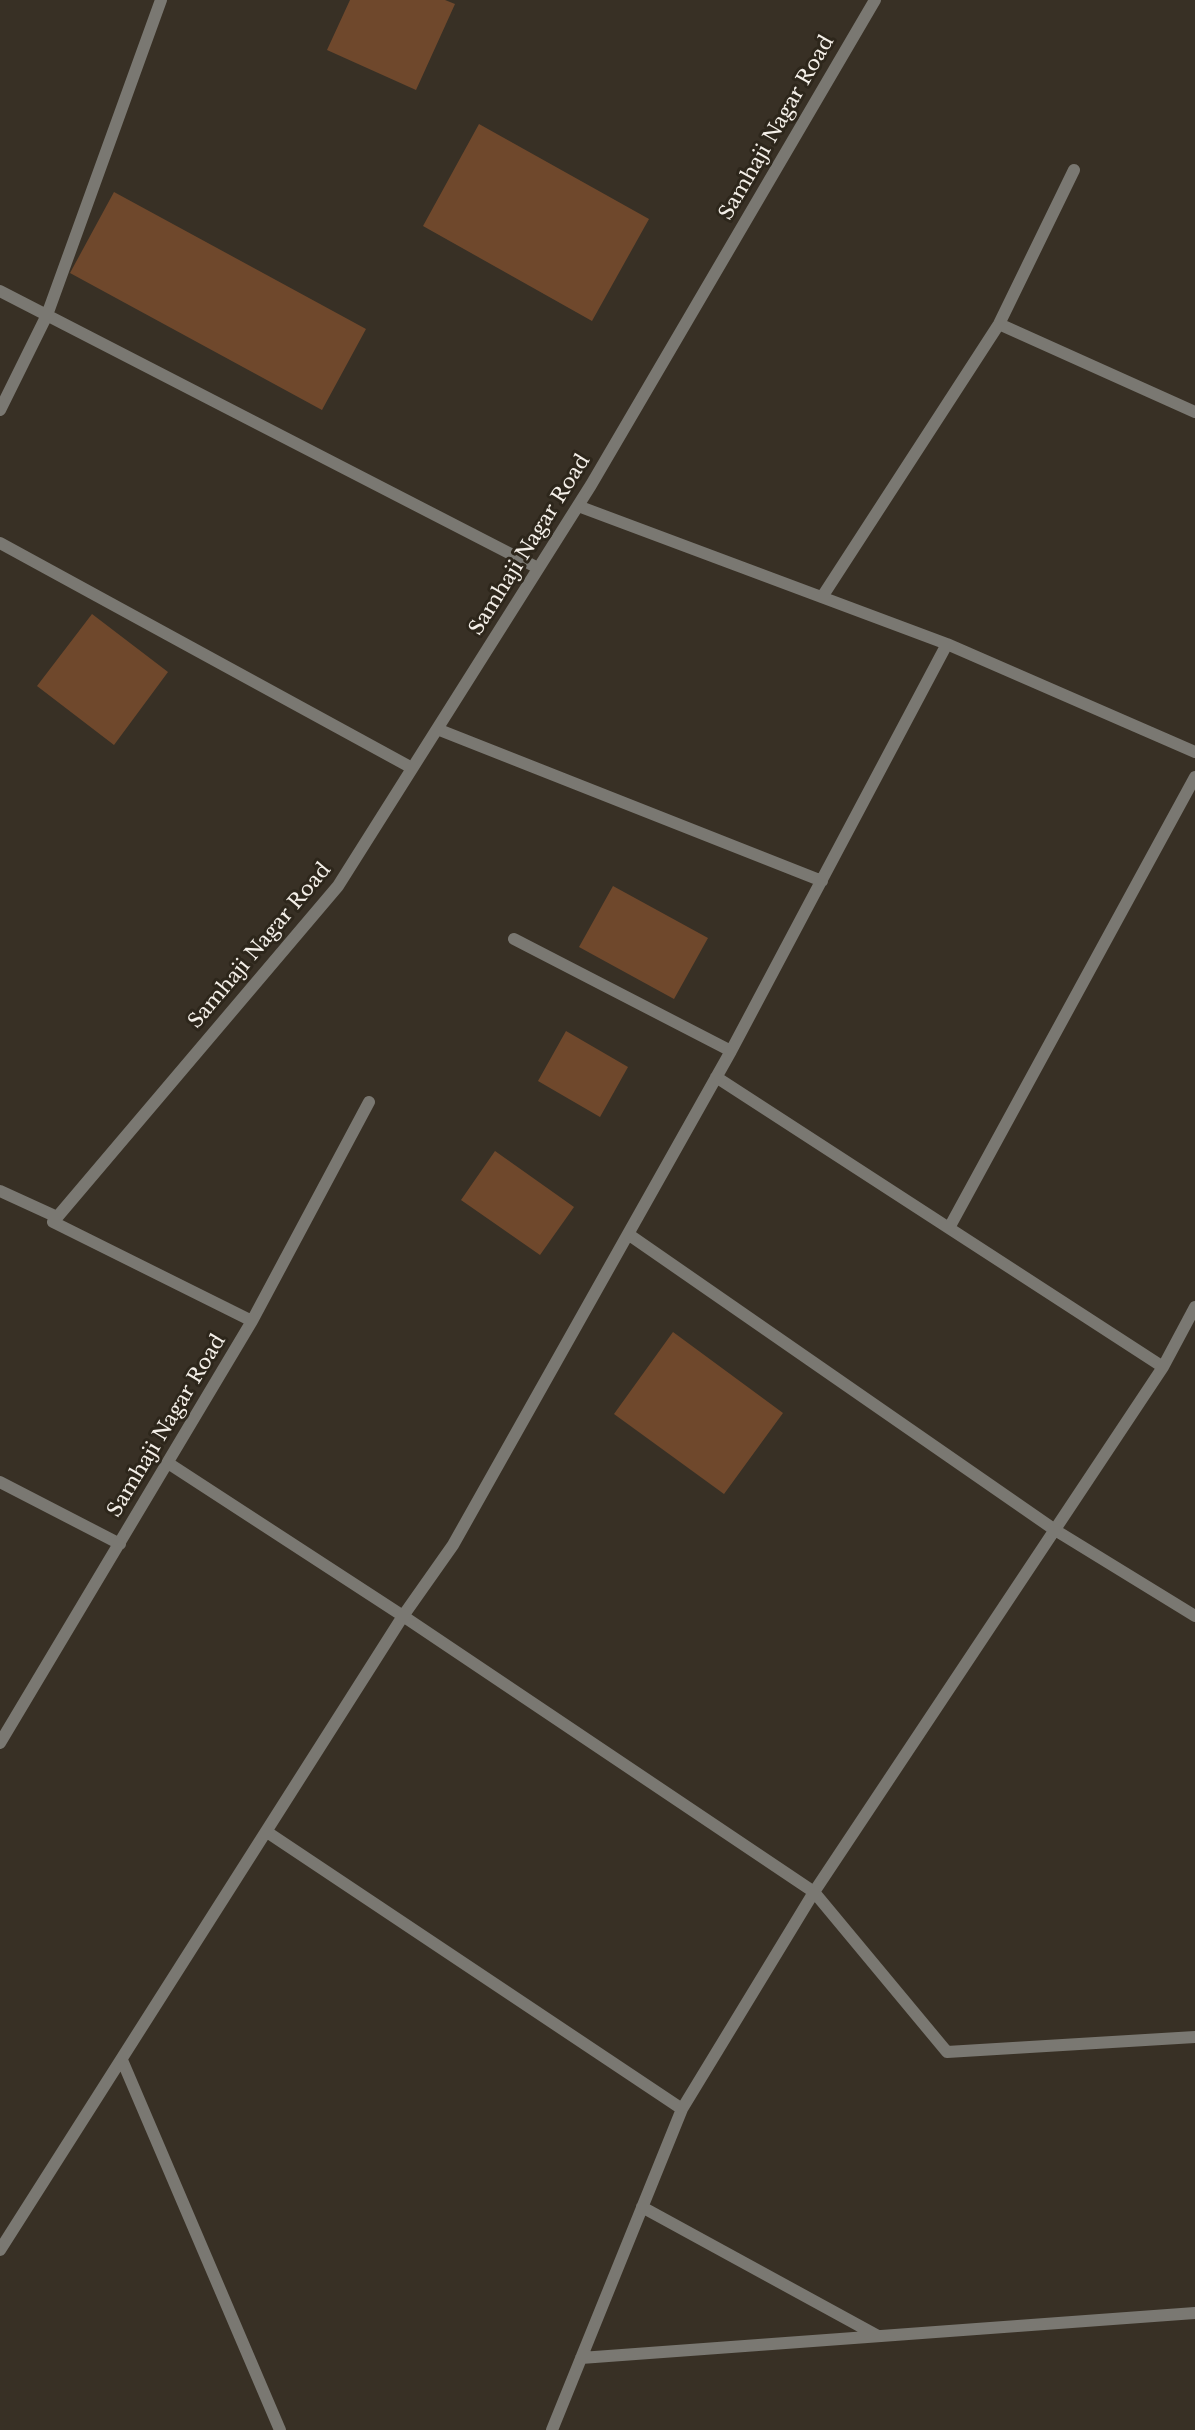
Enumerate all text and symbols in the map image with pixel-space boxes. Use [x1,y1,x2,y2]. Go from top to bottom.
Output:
street label: Samhaji Nagar Road [714,32,840,224]
street label: Samhaji Nagar Road [464,450,596,640]
street label: Samhaji Nagar Road [184,858,336,1034]
street label: Samhaji Nagar Road [103,1330,231,1522]

